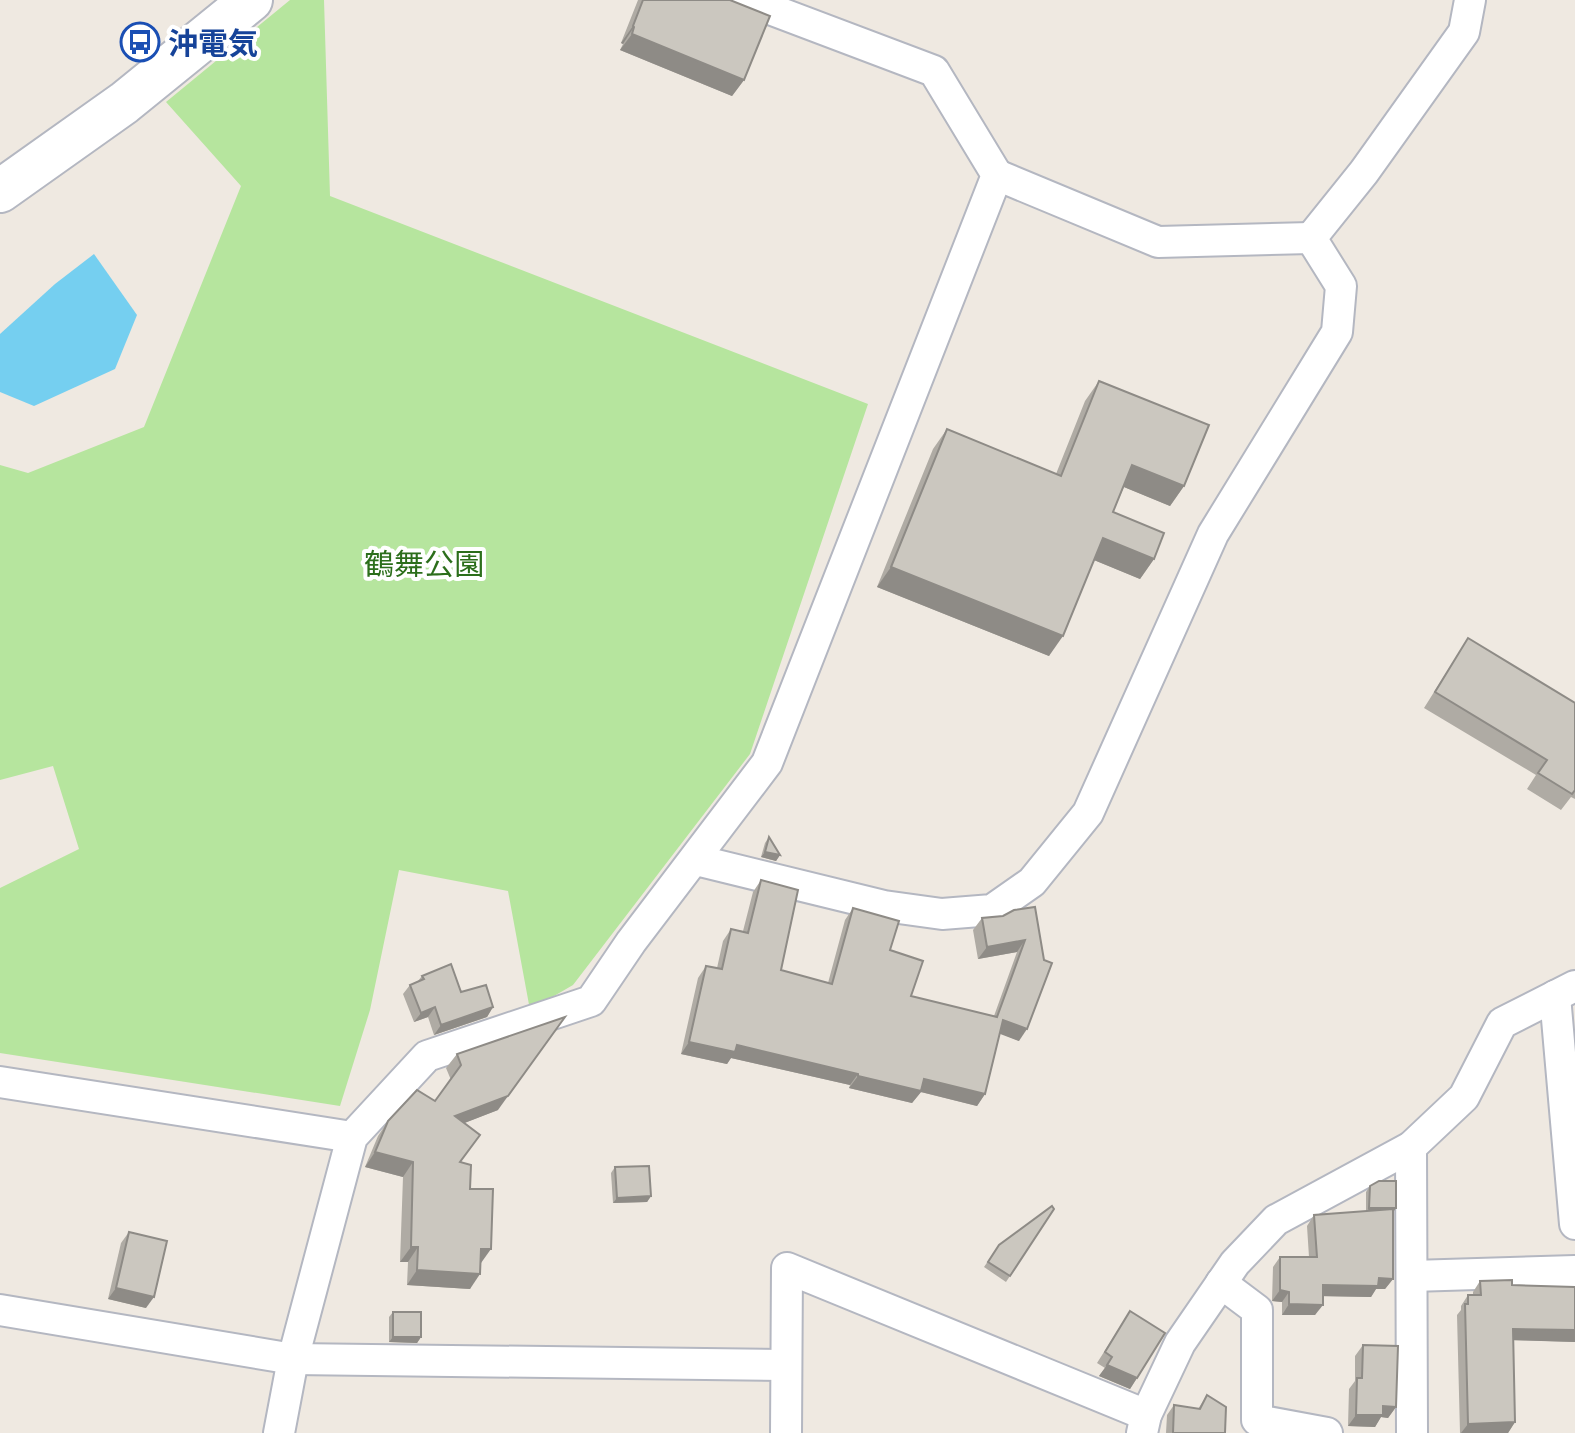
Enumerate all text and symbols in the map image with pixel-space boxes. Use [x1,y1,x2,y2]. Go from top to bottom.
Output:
bus stop icon: 沖電気 [119,21,161,63]
place label: 沖電気 [168,23,258,62]
park label: 鶴舞公園 [364,544,484,583]

